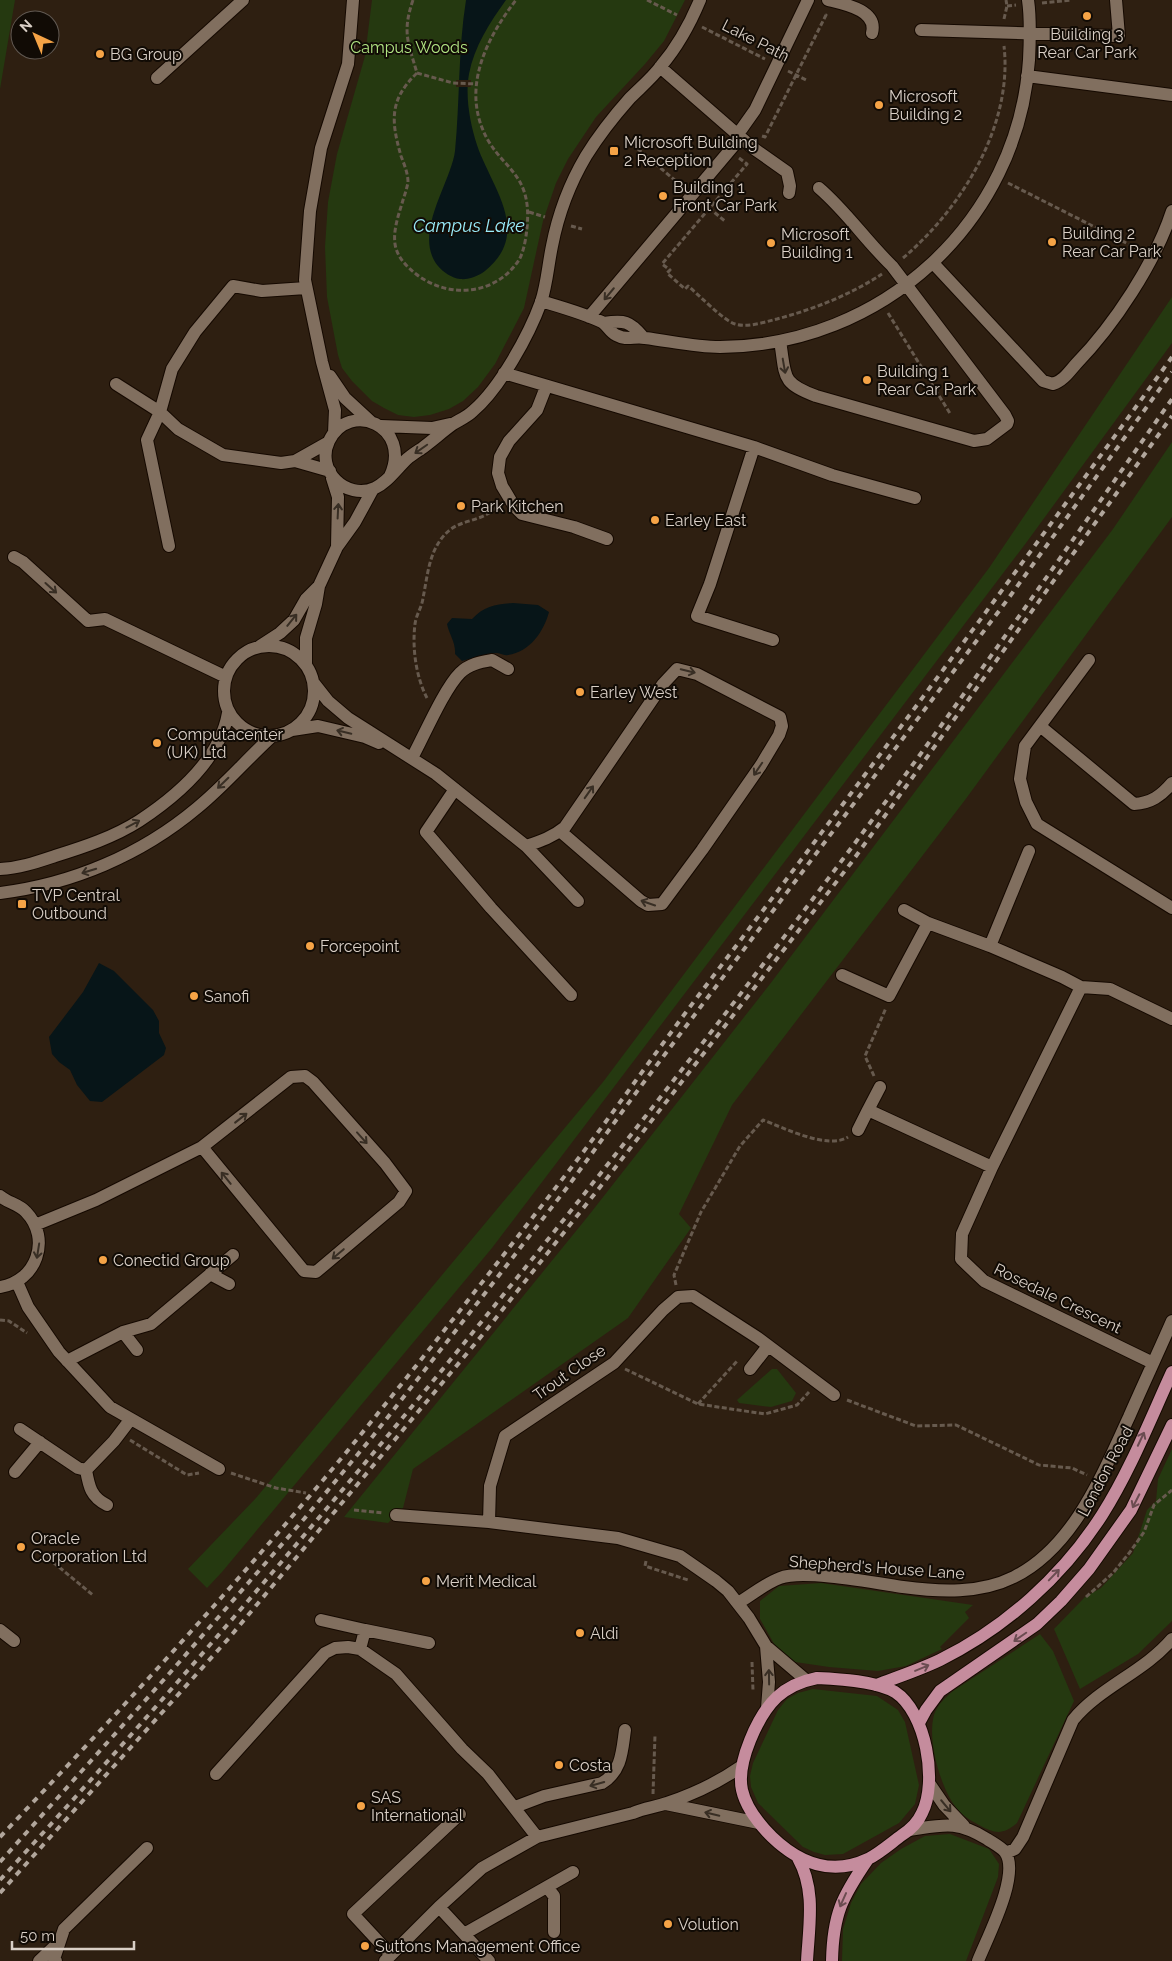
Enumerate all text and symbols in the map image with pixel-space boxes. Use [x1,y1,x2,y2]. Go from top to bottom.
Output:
north arrow [10,10,60,60]
marker: Building 3 Rear Car Park [1081,10,1093,22]
street label: Lake Path [719,15,793,65]
text: N [17,16,35,35]
place label: Building 3 Rear Car Park [1037,25,1137,62]
park label: Campus Woods [350,38,468,57]
place label: BG Group [110,45,182,64]
marker: BG Group [94,48,106,60]
place label: Microsoft Building 2 [889,87,962,124]
marker: Microsoft Building 2 [873,99,885,111]
place label: Microsoft Building 2 Reception [624,133,758,170]
marker: Microsoft Building 2 Reception [608,145,620,157]
place label: Building 1 Front Car Park [673,178,778,215]
marker: Building 1 Front Car Park [657,190,669,202]
water label: Campus Lake [413,215,525,236]
place label: Building 2 Rear Car Park [1062,224,1162,261]
place label: Microsoft Building 1 [781,225,853,262]
marker: Building 2 Rear Car Park [1046,236,1058,248]
marker: Microsoft Building 1 [765,237,777,249]
one-way arrow [603,287,614,300]
one-way arrow [780,357,789,373]
place label: Building 1 Rear Car Park [877,362,977,399]
marker: Building 1 Rear Car Park [861,374,873,386]
one-way arrow [414,444,428,454]
place label: Park Kitchen [471,497,564,516]
marker: Park Kitchen [455,500,467,512]
one-way arrow [333,503,342,519]
place label: Earley East [665,511,747,530]
marker: Earley East [649,514,661,526]
one-way arrow [44,582,57,594]
one-way arrow [286,614,297,627]
one-way arrow [680,667,696,677]
place label: Earley West [590,683,678,702]
marker: Earley West [574,686,586,698]
place label: Computacenter (UK) Ltd [167,725,284,762]
one-way arrow [336,727,352,736]
marker: Computacenter (UK) Ltd [151,737,163,749]
one-way arrow [752,762,762,776]
one-way arrow [217,777,229,789]
one-way arrow [584,785,594,799]
one-way arrow [125,819,140,829]
one-way arrow [81,867,97,877]
place label: TVP Central Outbound [32,886,121,923]
marker: TVP Central Outbound [16,898,28,910]
one-way arrow [641,898,656,907]
place label: Forcepoint [320,937,400,956]
marker: Forcepoint [304,940,316,952]
place label: Sanofi [204,987,249,1006]
marker: Sanofi [188,990,200,1002]
one-way arrow [234,1113,248,1123]
one-way arrow [356,1131,368,1144]
one-way arrow [221,1171,232,1184]
one-way arrow [33,1242,43,1258]
one-way arrow [332,1248,345,1259]
place label: Conectid Group [113,1251,230,1270]
marker: Conectid Group [97,1254,109,1266]
street label: Rosedale Crescent [991,1259,1125,1338]
street label: Trout Close [529,1341,609,1404]
street label: London Road [1074,1423,1137,1520]
one-way arrow [1137,1432,1146,1447]
one-way arrow [1131,1493,1140,1508]
place label: Oracle Corporation Ltd [31,1529,147,1566]
marker: Oracle Corporation Ltd [15,1541,27,1553]
street label: Shepherd's House Lane [789,1552,965,1583]
one-way arrow [1048,1569,1060,1581]
place label: Merit Medical [436,1572,537,1591]
marker: Merit Medical [420,1575,432,1587]
place label: Aldi [590,1624,619,1643]
marker: Aldi [574,1627,586,1639]
one-way arrow [1013,1632,1027,1642]
one-way arrow [914,1662,929,1672]
one-way arrow [764,1669,774,1686]
place label: Costa [569,1756,611,1775]
marker: Costa [553,1759,565,1771]
one-way arrow [589,1779,605,1789]
place label: SAS International [371,1788,464,1825]
one-way arrow [940,1799,951,1812]
marker: SAS International [355,1800,367,1812]
one-way arrow [705,1809,721,1818]
one-way arrow [837,1892,847,1907]
place label: Volution [678,1915,739,1934]
scale bar [12,1918,135,1950]
marker: Volution [662,1918,674,1930]
text: 50 m [20,1927,55,1945]
place label: Suttons Management Office [375,1937,580,1956]
marker: Suttons Management Office [359,1940,371,1952]

